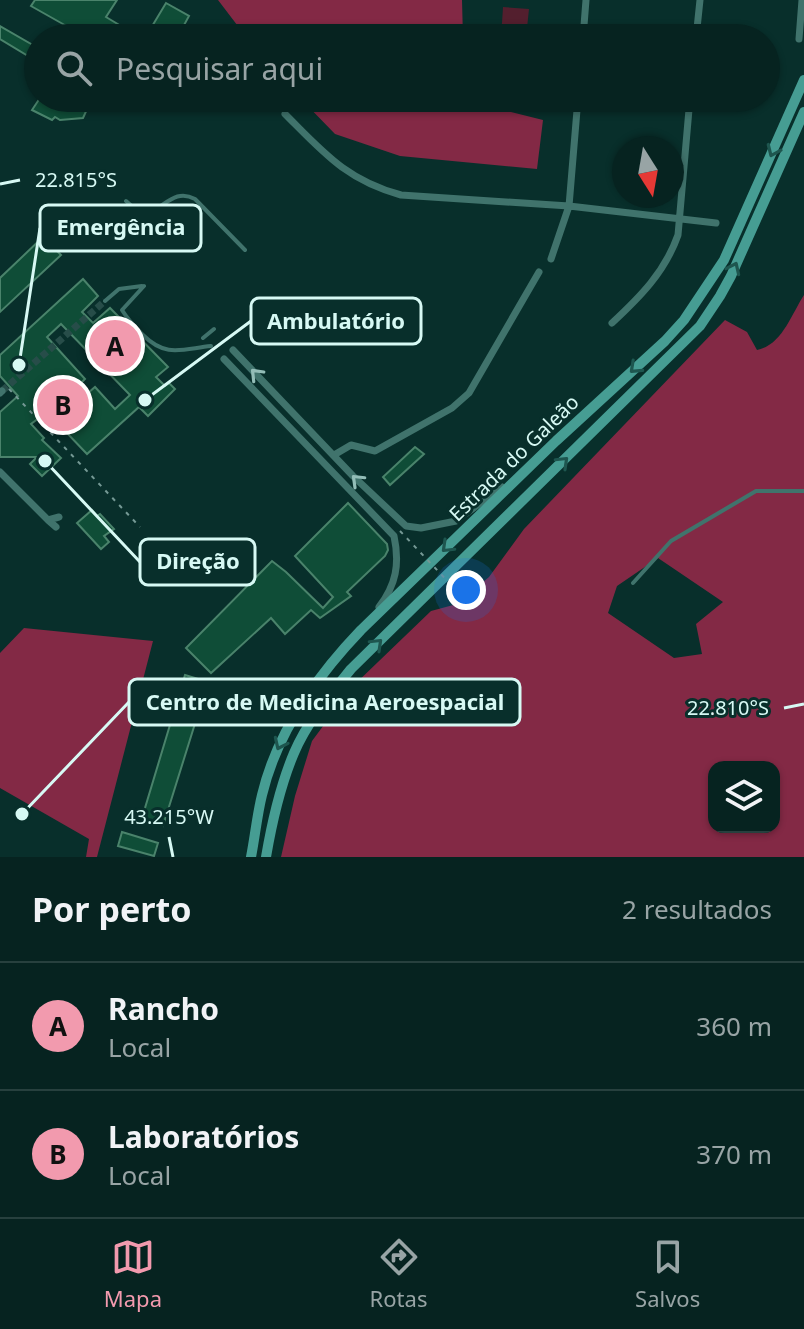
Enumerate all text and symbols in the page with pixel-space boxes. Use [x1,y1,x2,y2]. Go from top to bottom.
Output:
search box [24,24,780,112]
icon: search [52,46,96,90]
text: Pesquisar aqui [116,48,323,89]
north arrow [612,136,684,208]
one-way arrow [766,143,782,157]
text: 22.815°S [35,166,117,193]
callout: Emergência [40,205,201,251]
text: Emergência [57,211,185,241]
one-way arrow [724,262,740,277]
callout: Ambulatório [251,298,421,344]
text: Ambulatório [267,305,405,335]
pin: A [89,316,141,376]
one-way arrow [630,359,645,373]
one-way arrow [250,369,265,383]
pin: B [37,375,89,435]
street label: Estrada do Galeão [443,389,584,527]
one-way arrow [554,457,568,471]
one-way arrow [352,475,366,489]
one-way arrow [442,538,456,553]
callout: Direção [140,539,255,585]
text: Direção [156,545,240,575]
your location [446,570,486,610]
one-way arrow [368,638,382,653]
callout: Centro de Medicina Aeroespacial [129,679,520,725]
text: Centro de Medicina Aeroespacial [146,686,504,716]
text: 22.810°S [687,694,769,721]
one-way arrow [274,736,290,751]
map controls [708,761,780,833]
button: layers [708,761,780,833]
text: 43.215°W [124,803,214,830]
text: Por perto [32,886,191,932]
text: 2 resultados [622,891,772,927]
text: Rancho [108,988,219,1029]
text: A [49,1008,67,1044]
text: 360 m [696,1008,772,1044]
text: Local [108,1029,171,1065]
text: Laboratórios [108,1116,299,1157]
text: B [49,1136,67,1172]
text: 370 m [696,1136,772,1172]
text: Local [108,1157,171,1193]
tab: Mapa [104,1235,162,1313]
tab: Rotas [370,1235,427,1313]
tab: Salvos [635,1235,700,1313]

